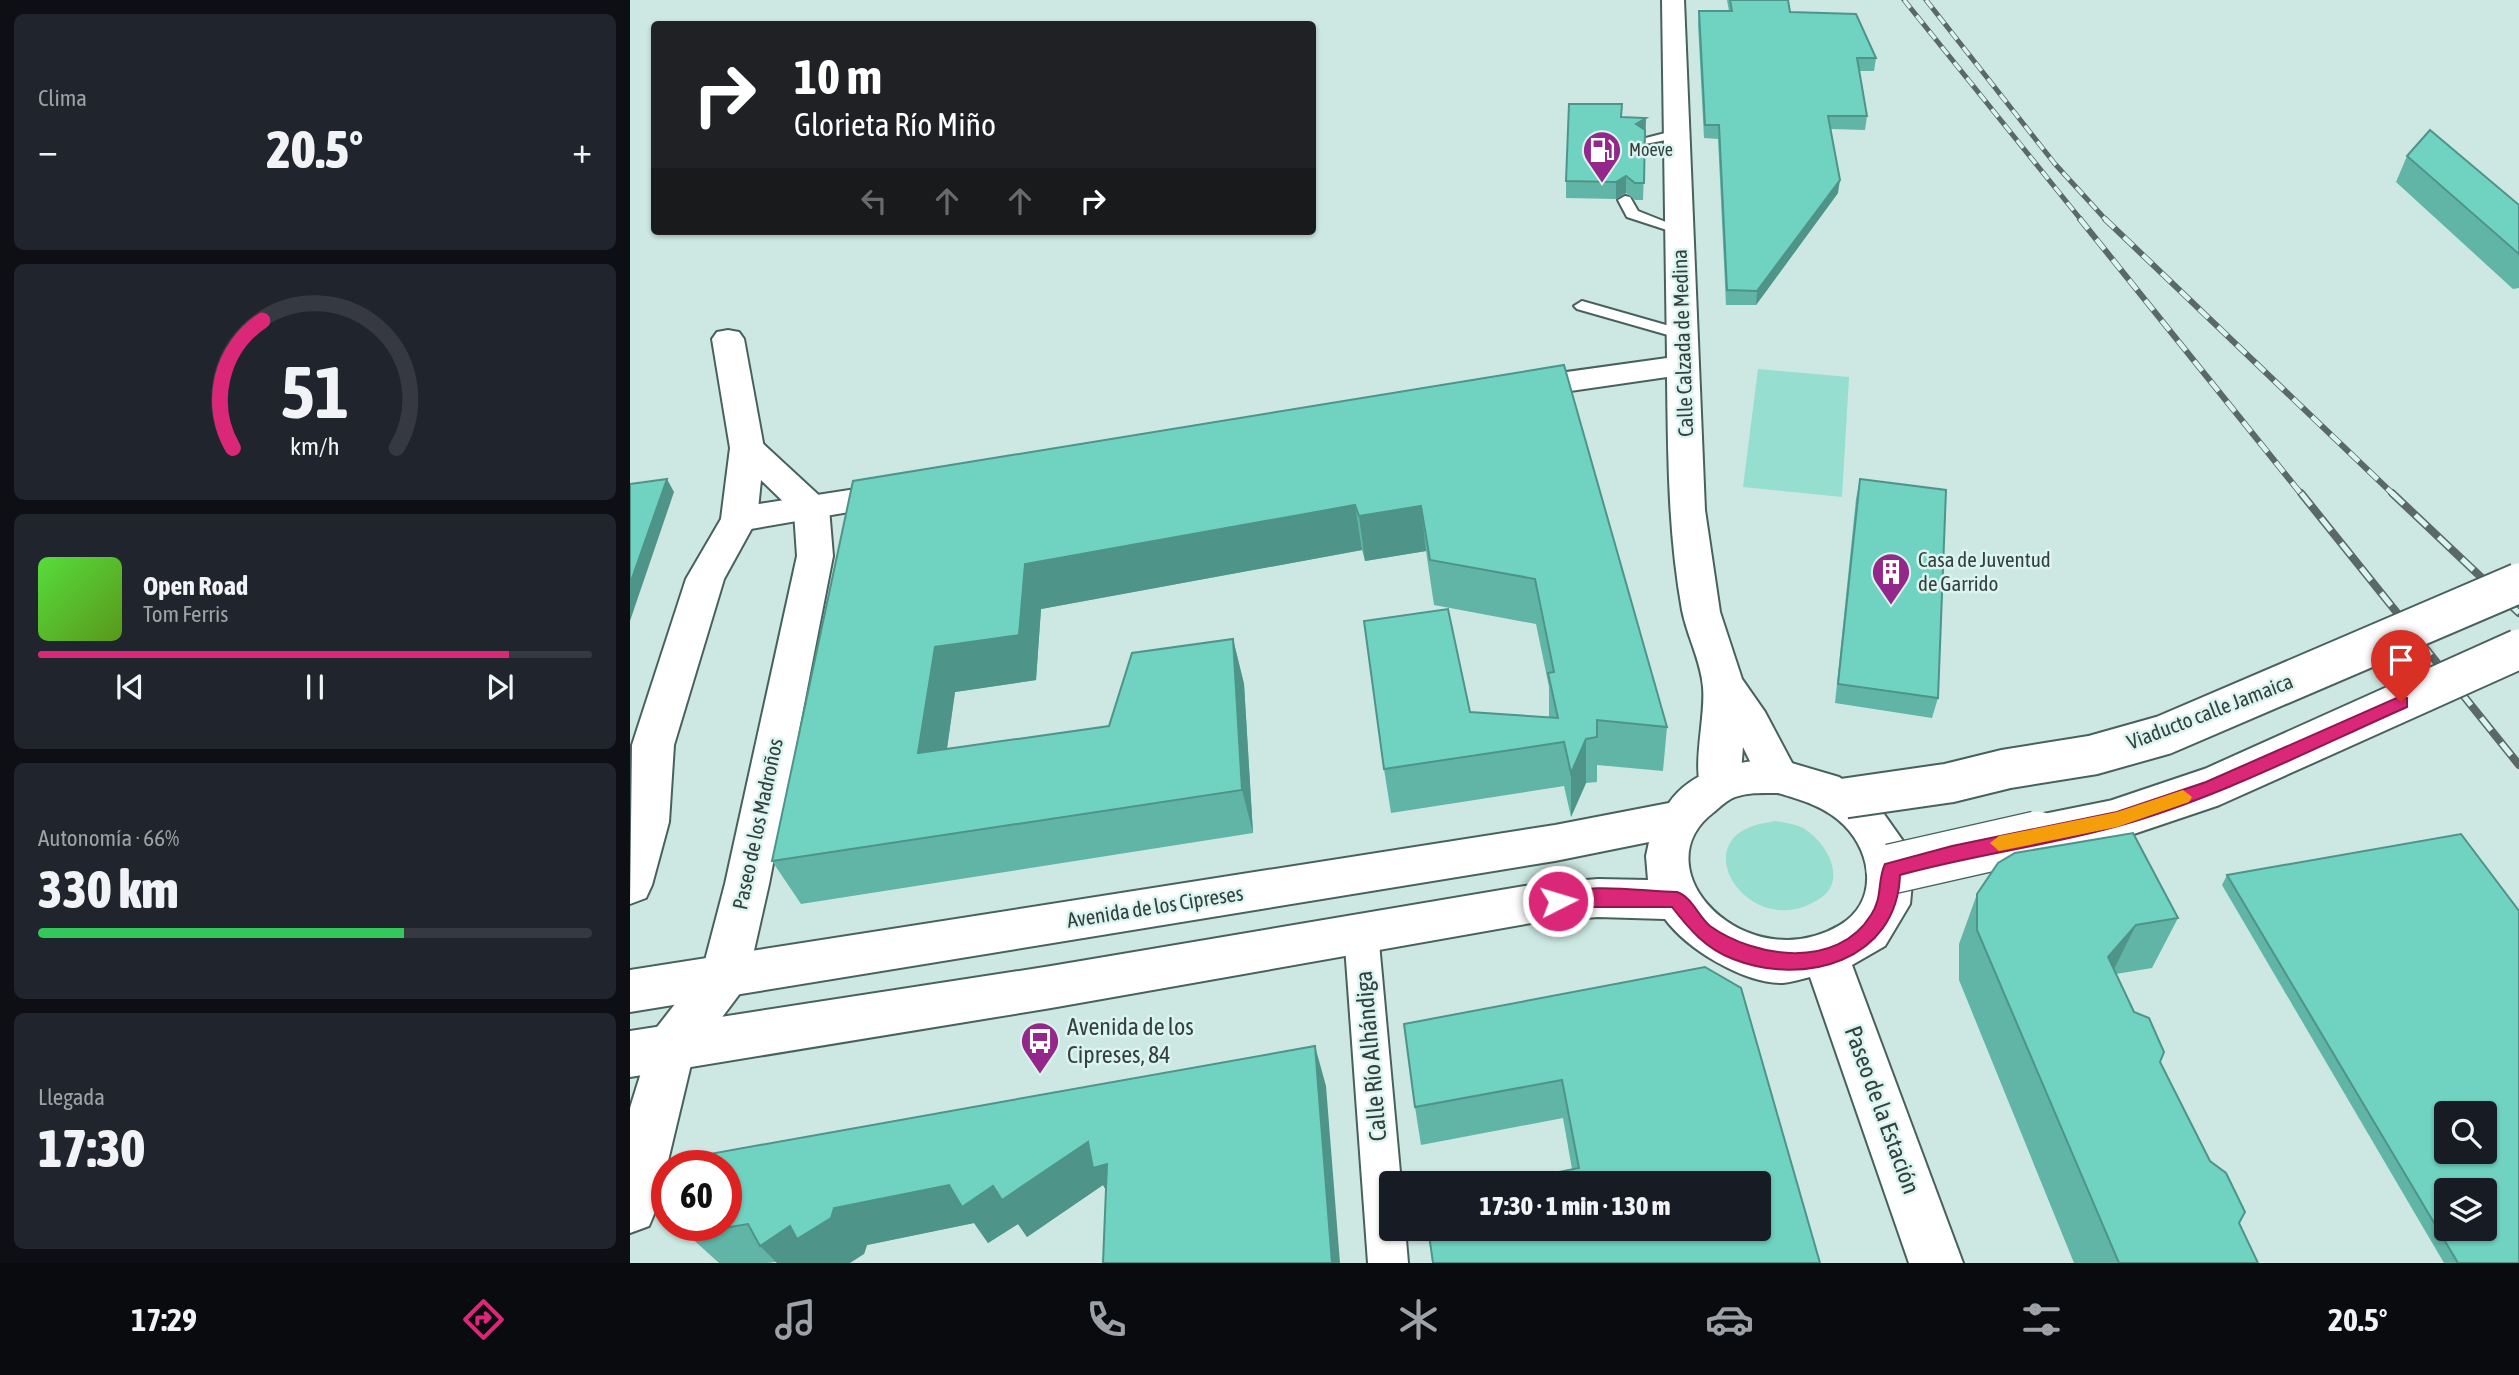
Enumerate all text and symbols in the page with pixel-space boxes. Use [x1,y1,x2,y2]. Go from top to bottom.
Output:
text: 10 m [794,48,882,104]
icon: right [679,49,770,140]
text: Clima [38,85,87,111]
text: Glorieta Río Miño [794,106,996,143]
text: 20.5° [267,119,363,179]
text: − [38,128,58,171]
text: + [572,128,592,171]
fuel station icon: Moeve [1581,129,1623,184]
place label: Moeve [1629,139,1673,160]
icon: left [855,182,893,220]
icon: ahead [928,182,966,220]
icon: ahead [1001,182,1039,220]
icon: right [1074,182,1112,220]
street label: Calle Calzada de Medina [1667,249,1697,437]
text: 51 [281,350,349,433]
text: km/h [290,431,340,459]
place label: Casa de Juventud de Garrido [1918,547,2051,595]
building icon: Casa de Juventud de Garrido [1870,551,1912,606]
text: Open Road [143,571,248,601]
text: Tom Ferris [143,601,228,627]
pin [2371,630,2431,702]
icon: arrive [2382,641,2420,679]
icon: previous [111,668,149,706]
icon: pause [296,668,334,706]
icon: next [481,668,519,706]
street label: Viaducto calle Jamaica [2123,668,2296,754]
street label: Paseo de los Madroños [727,736,787,912]
text: Autonomía · 66% [38,825,179,851]
text: 330 km [38,859,179,919]
position arrow [1521,864,1595,938]
street label: Avenida de los Cipreses [1065,880,1245,932]
street label: Calle Río Alhándiga [1350,970,1391,1142]
place label: Avenida de los Cipreses, 84 [1067,1013,1194,1068]
bus stop icon: Avenida de los Cipreses, 84 [1019,1020,1061,1075]
street label: Paseo de la Estación [1840,1022,1925,1197]
text: Llegada [38,1084,105,1110]
map controls [2434,1101,2497,1241]
button: search [2434,1101,2497,1164]
text: 17:30 [38,1118,145,1178]
speed limit sign: 60 [651,1150,742,1241]
button: layers [2434,1178,2497,1241]
text: 17:30 · 1 min · 130 m [1480,1191,1670,1221]
icon: directions [459,1295,508,1344]
icon: music [771,1295,820,1344]
icon: phone [1082,1295,1131,1344]
icon: climate [1394,1295,1443,1344]
icon: car [1705,1295,1754,1344]
icon: filters [2017,1295,2066,1344]
text: 17:29 [131,1301,197,1338]
text: 20.5° [2328,1301,2388,1338]

